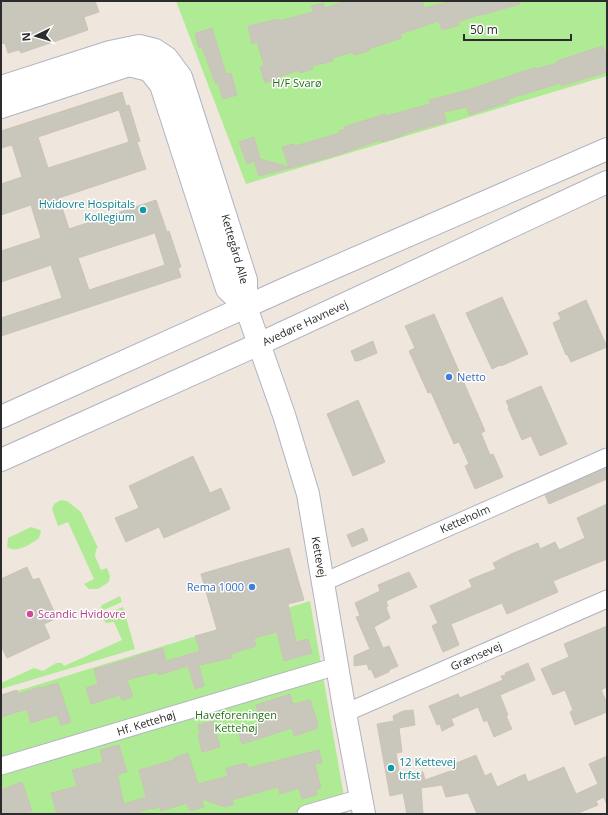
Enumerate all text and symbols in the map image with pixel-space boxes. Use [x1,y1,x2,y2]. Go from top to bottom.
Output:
north arrow [16,16,56,56]
scale bar [464,16,571,42]
text: 50 m [470,21,498,38]
text: N [18,32,33,42]
park label: H/F Svarø [272,75,322,90]
place label: Hvidovre Hospitals Kollegium [39,196,135,224]
marker: Hvidovre Hospitals Kollegium [138,205,148,215]
street label: Kettegård Alle [218,212,253,285]
street label: Avedøre Havnevej [260,296,350,349]
place label: Netto [457,369,486,384]
marker: Netto [444,372,454,382]
street label: Ketteholm [437,501,492,536]
street label: Kettevej [309,535,330,579]
place label: Rema 1000 [187,579,244,594]
marker: Rema 1000 [247,582,257,592]
place label: Scandic Hvidovre [38,606,126,621]
marker: Scandic Hvidovre [25,609,35,619]
street label: Grænsevej [448,638,504,673]
street label: Hf. Kettehøj [115,706,177,739]
park label: Haveforeningen Kettehøj [195,707,277,735]
place label: 12 Kettevej trfst [399,754,456,782]
marker: 12 Kettevej trfst [386,763,396,773]

